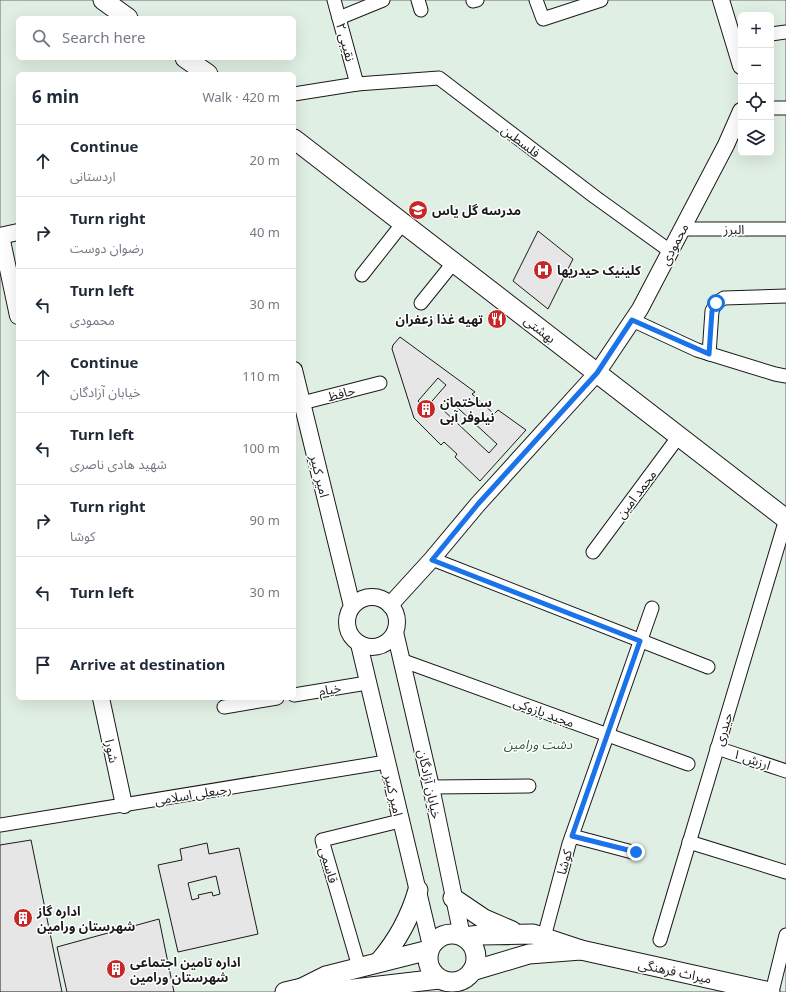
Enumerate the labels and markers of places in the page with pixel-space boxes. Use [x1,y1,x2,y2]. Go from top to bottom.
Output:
place label: مدرسه گل یاس [432,197,521,225]
school or university icon: مدرسه گل یاس [407,199,429,221]
place label: کلینیک حیدریها [557,257,641,285]
hospital icon: کلینیک حیدریها [532,259,554,281]
place label: تهیه غذا زعفران [396,306,483,334]
restaurant icon: تهیه غذا زعفران [486,308,508,330]
place label: ساختمان نیلوفر آبی [440,389,495,432]
building icon: ساختمان نیلوفر آبی [415,398,437,420]
place label: اداره گاز شهرستان ورامین [36,898,135,941]
building icon: اداره گاز شهرستان ورامین [12,907,34,929]
place label: اداره تامین اجتماعی شهرستان ورامین [130,949,241,992]
building icon: اداره تامین اجتماعی شهرستان ورامین [105,958,127,980]

